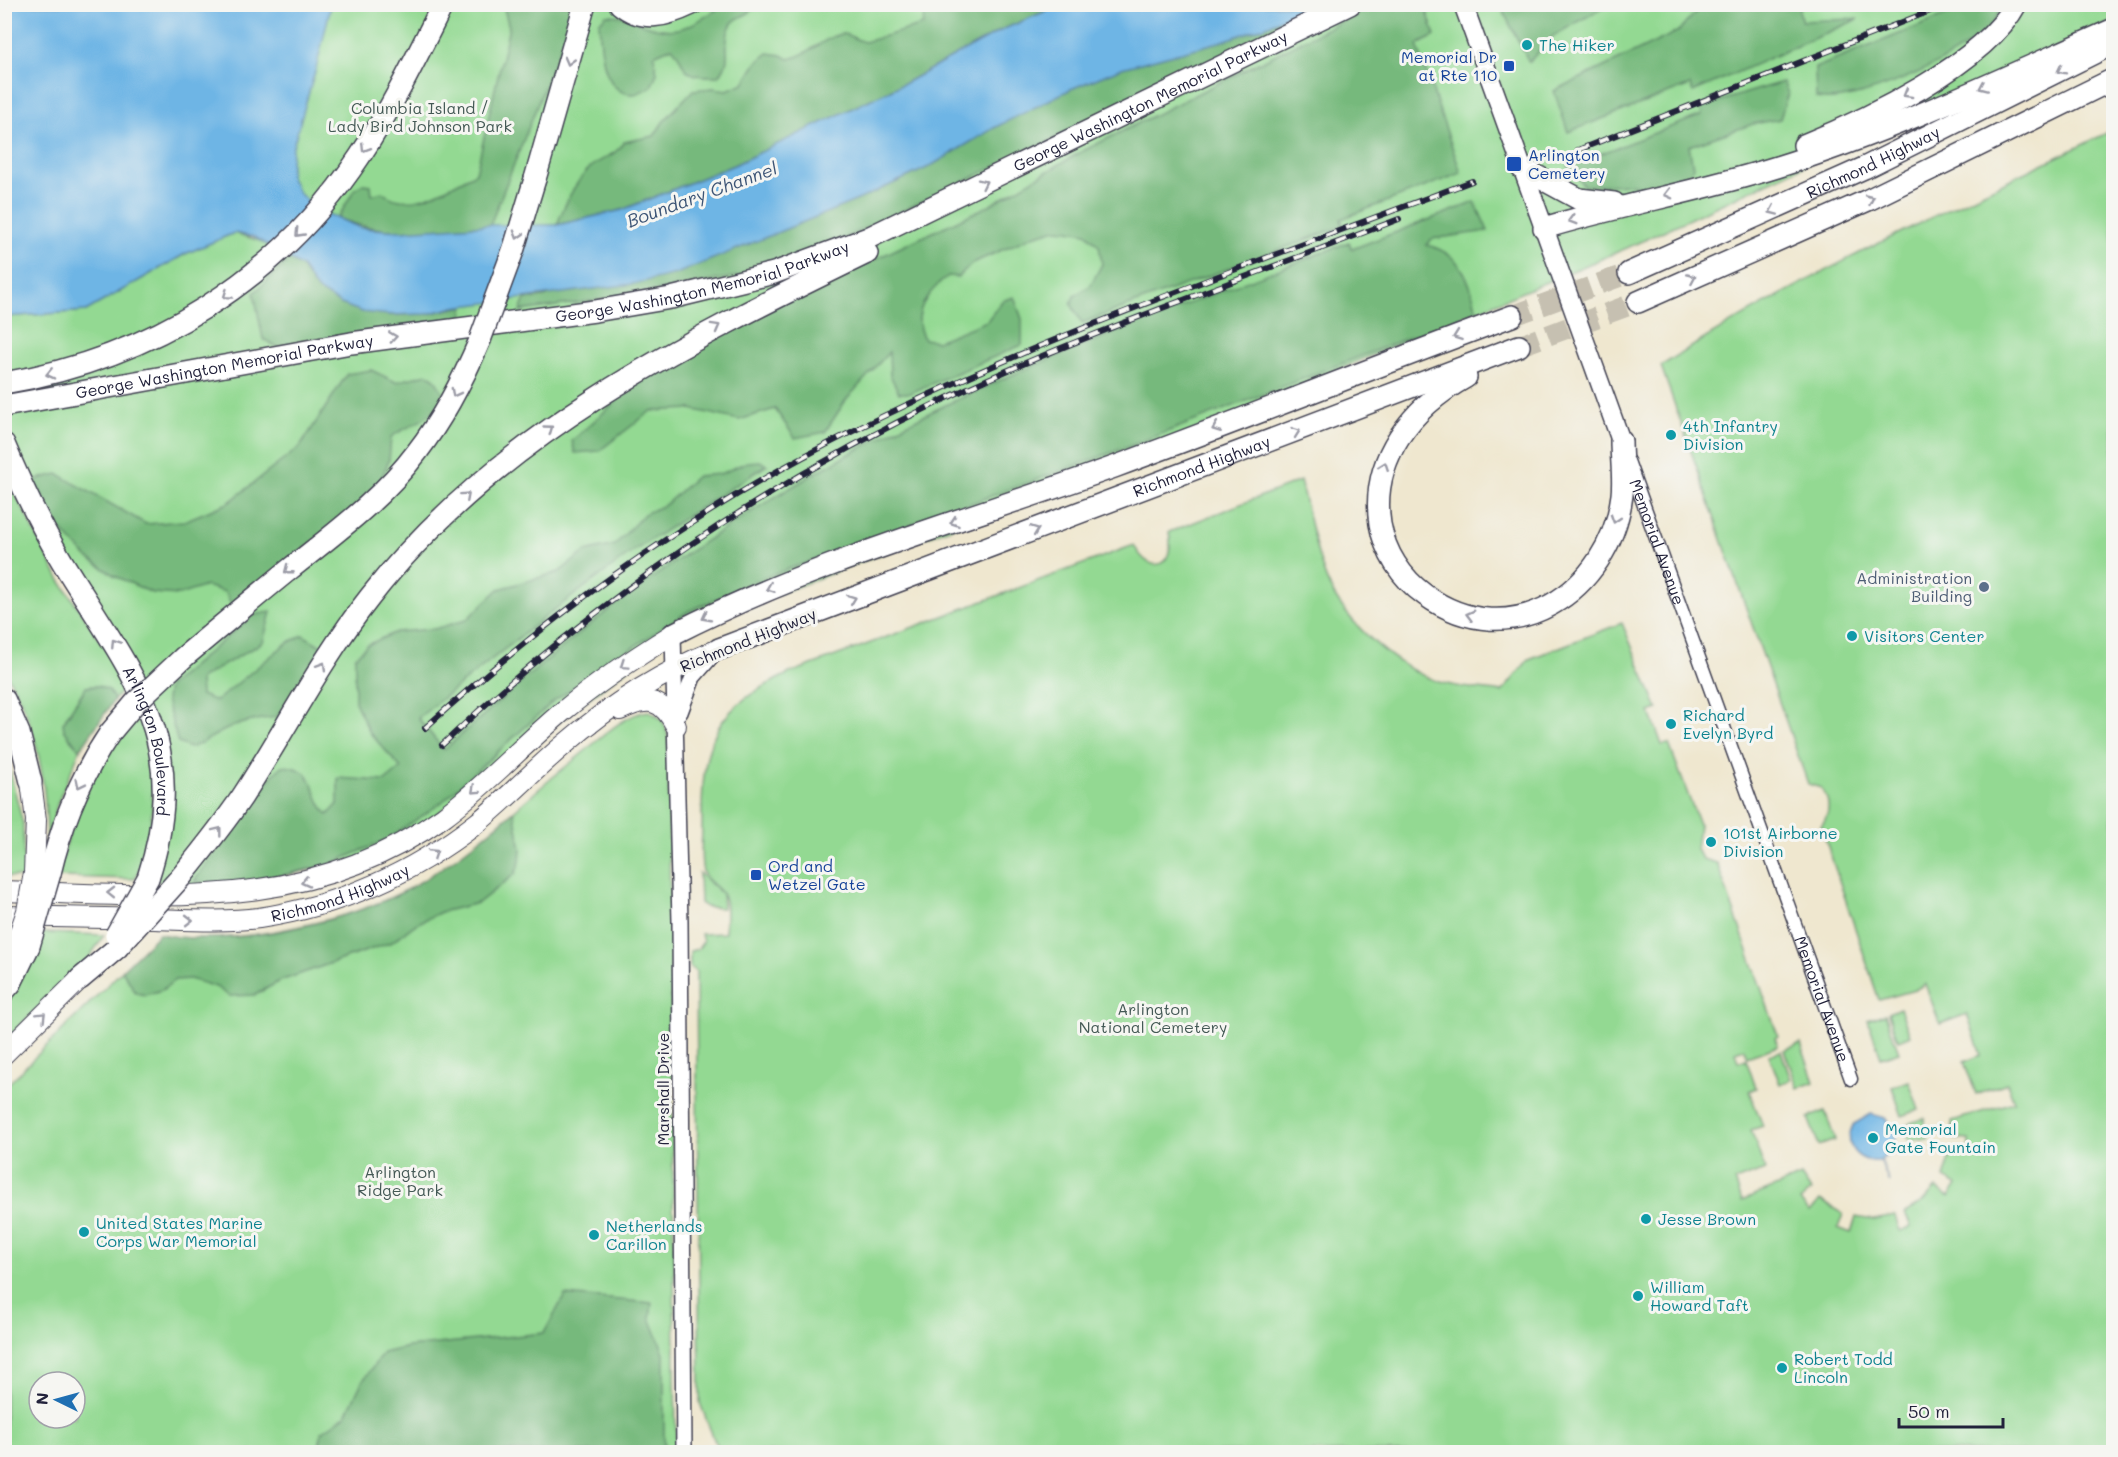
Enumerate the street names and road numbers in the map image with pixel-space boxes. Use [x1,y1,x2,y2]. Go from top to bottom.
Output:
street label: George Washington Memorial Parkway [1010,25,1291,176]
street label: Richmond Highway [1803,121,1943,202]
street label: George Washington Memorial Parkway [554,235,852,326]
street label: George Washington Memorial Parkway [74,329,375,403]
street label: Richmond Highway [1130,430,1273,501]
street label: Memorial Avenue [1625,476,1690,608]
street label: Richmond Highway [677,603,819,676]
street label: Arlington Boulevard [119,662,174,817]
street label: Richmond Highway [269,859,412,926]
street label: Memorial Avenue [1790,933,1855,1065]
street label: Marshall Drive [652,1033,673,1145]

